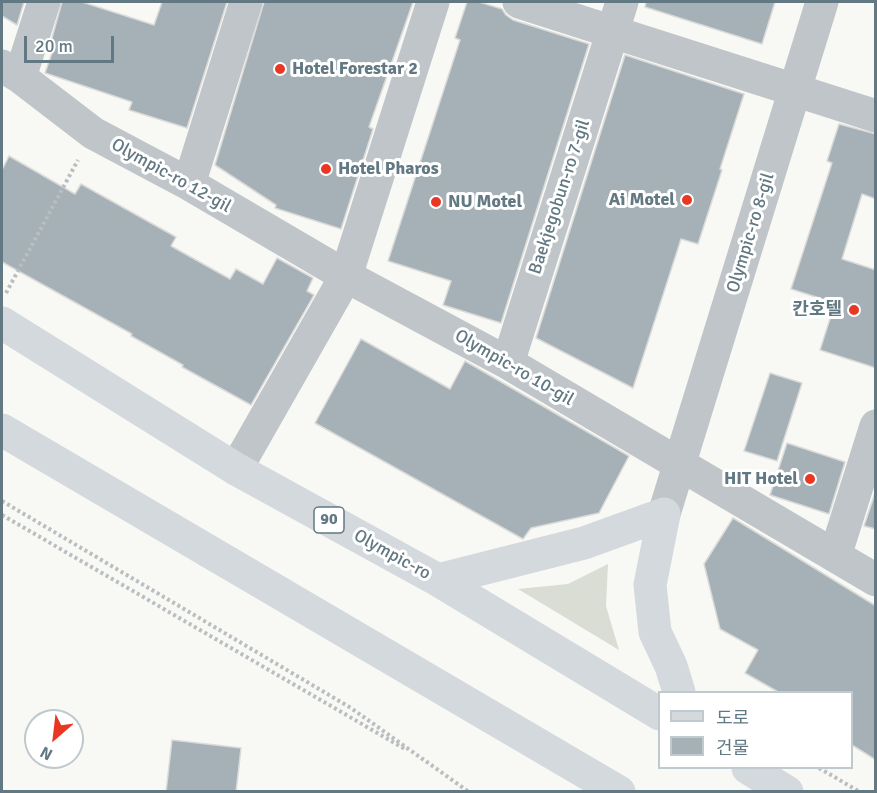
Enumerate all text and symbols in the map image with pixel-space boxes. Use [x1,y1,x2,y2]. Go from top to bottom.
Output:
scale bar [27,24,117,62]
text: 20 m [35,35,73,57]
place label: Hotel Forestar 2 [292,58,418,80]
marker: Hotel Forestar 2 [273,62,287,76]
street label: Baekjegobun-ro 7-gil [525,117,595,277]
street label: Olympic-ro 12-gil [107,134,235,218]
place label: Hotel Pharos [338,158,439,180]
marker: Hotel Pharos [319,162,333,176]
street label: Olympic-ro 8-gil [723,171,779,295]
place label: Ai Motel [609,189,675,211]
place label: NU Motel [448,191,522,213]
marker: Ai Motel [680,193,694,207]
marker: NU Motel [429,195,443,209]
place label: 칸호텔 [792,299,842,321]
marker: 칸호텔 [847,303,861,317]
street label: Olympic-ro 10-gil [451,325,577,411]
place label: HIT Hotel [724,468,798,490]
marker: HIT Hotel [803,472,817,486]
road number: 90 [314,507,344,533]
street label: Olympic-ro [350,525,434,585]
legend [658,691,853,769]
text: 도로 [716,707,749,729]
north arrow [24,709,84,769]
text: 건물 [716,737,749,759]
text: N [37,742,56,765]

